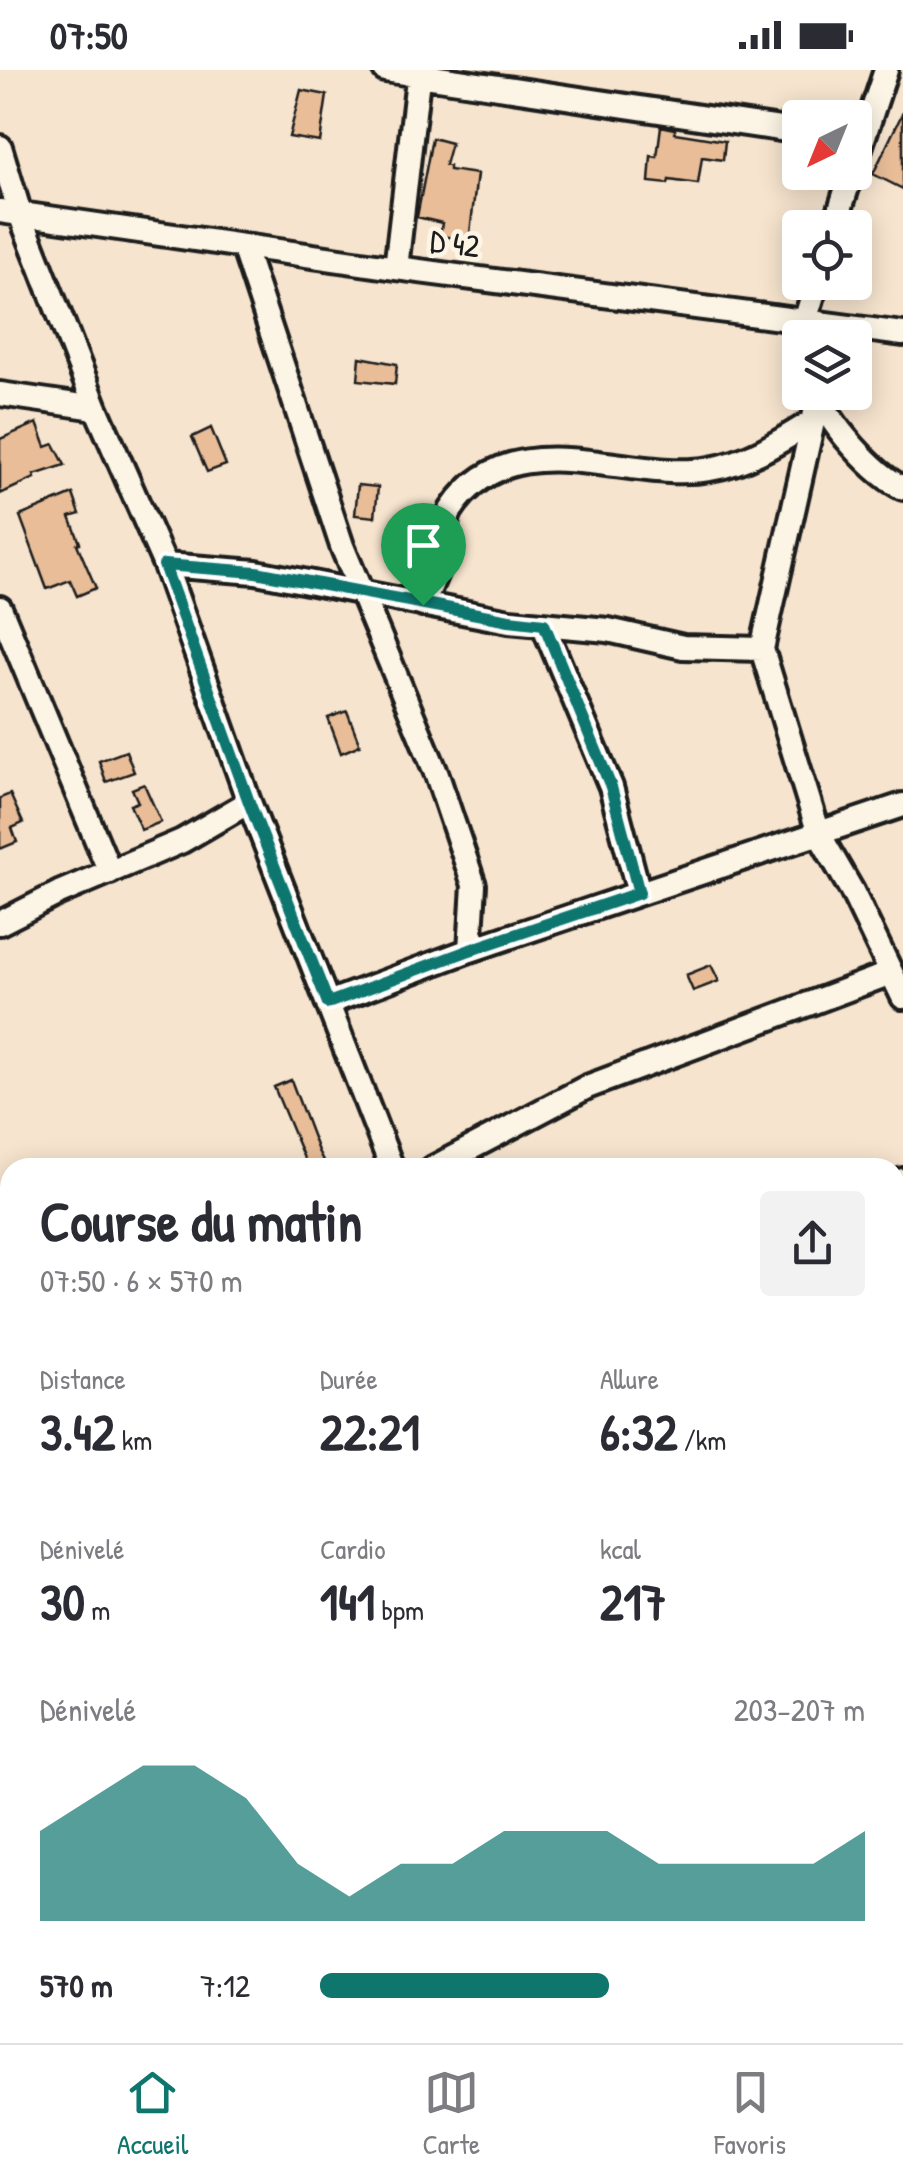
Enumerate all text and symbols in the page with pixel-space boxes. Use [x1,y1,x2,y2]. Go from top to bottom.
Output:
text: 07:50 [50,9,128,61]
north arrow [782,100,872,190]
map controls [782,100,872,410]
button: locate [782,210,872,300]
street label: D 42 [428,219,482,267]
button: layers [782,320,872,410]
pin [381,503,466,606]
icon: arrive [396,518,451,573]
text: Course du matin [40,1184,362,1258]
button: share [760,1191,865,1296]
text: 07:50 · 6 × 570 m [40,1259,243,1302]
text: Distance [40,1360,126,1398]
text: Durée [320,1360,378,1398]
text: Allure [600,1360,659,1398]
text: 3.42 [40,1398,115,1466]
text: 22:21 [320,1398,420,1466]
text: 6:32 [600,1398,677,1466]
text: km [115,1421,152,1459]
text: /km [677,1421,726,1459]
text: Dénivelé [40,1530,124,1568]
text: Cardio [320,1530,386,1568]
text: kcal [600,1530,641,1568]
text: 30 [40,1568,85,1636]
text: 141 [320,1568,375,1636]
text: 217 [600,1568,666,1636]
text: m [85,1591,110,1629]
text: bpm [375,1591,424,1629]
text: Dénivelé [40,1688,136,1731]
text: 203–207 m [734,1688,865,1731]
text: 570 m [40,1964,113,2007]
text: 7:12 [200,1964,250,2007]
tab: Accueil [117,2065,188,2163]
tab: Carte [422,2065,480,2163]
tab: Favoris [714,2065,786,2163]

